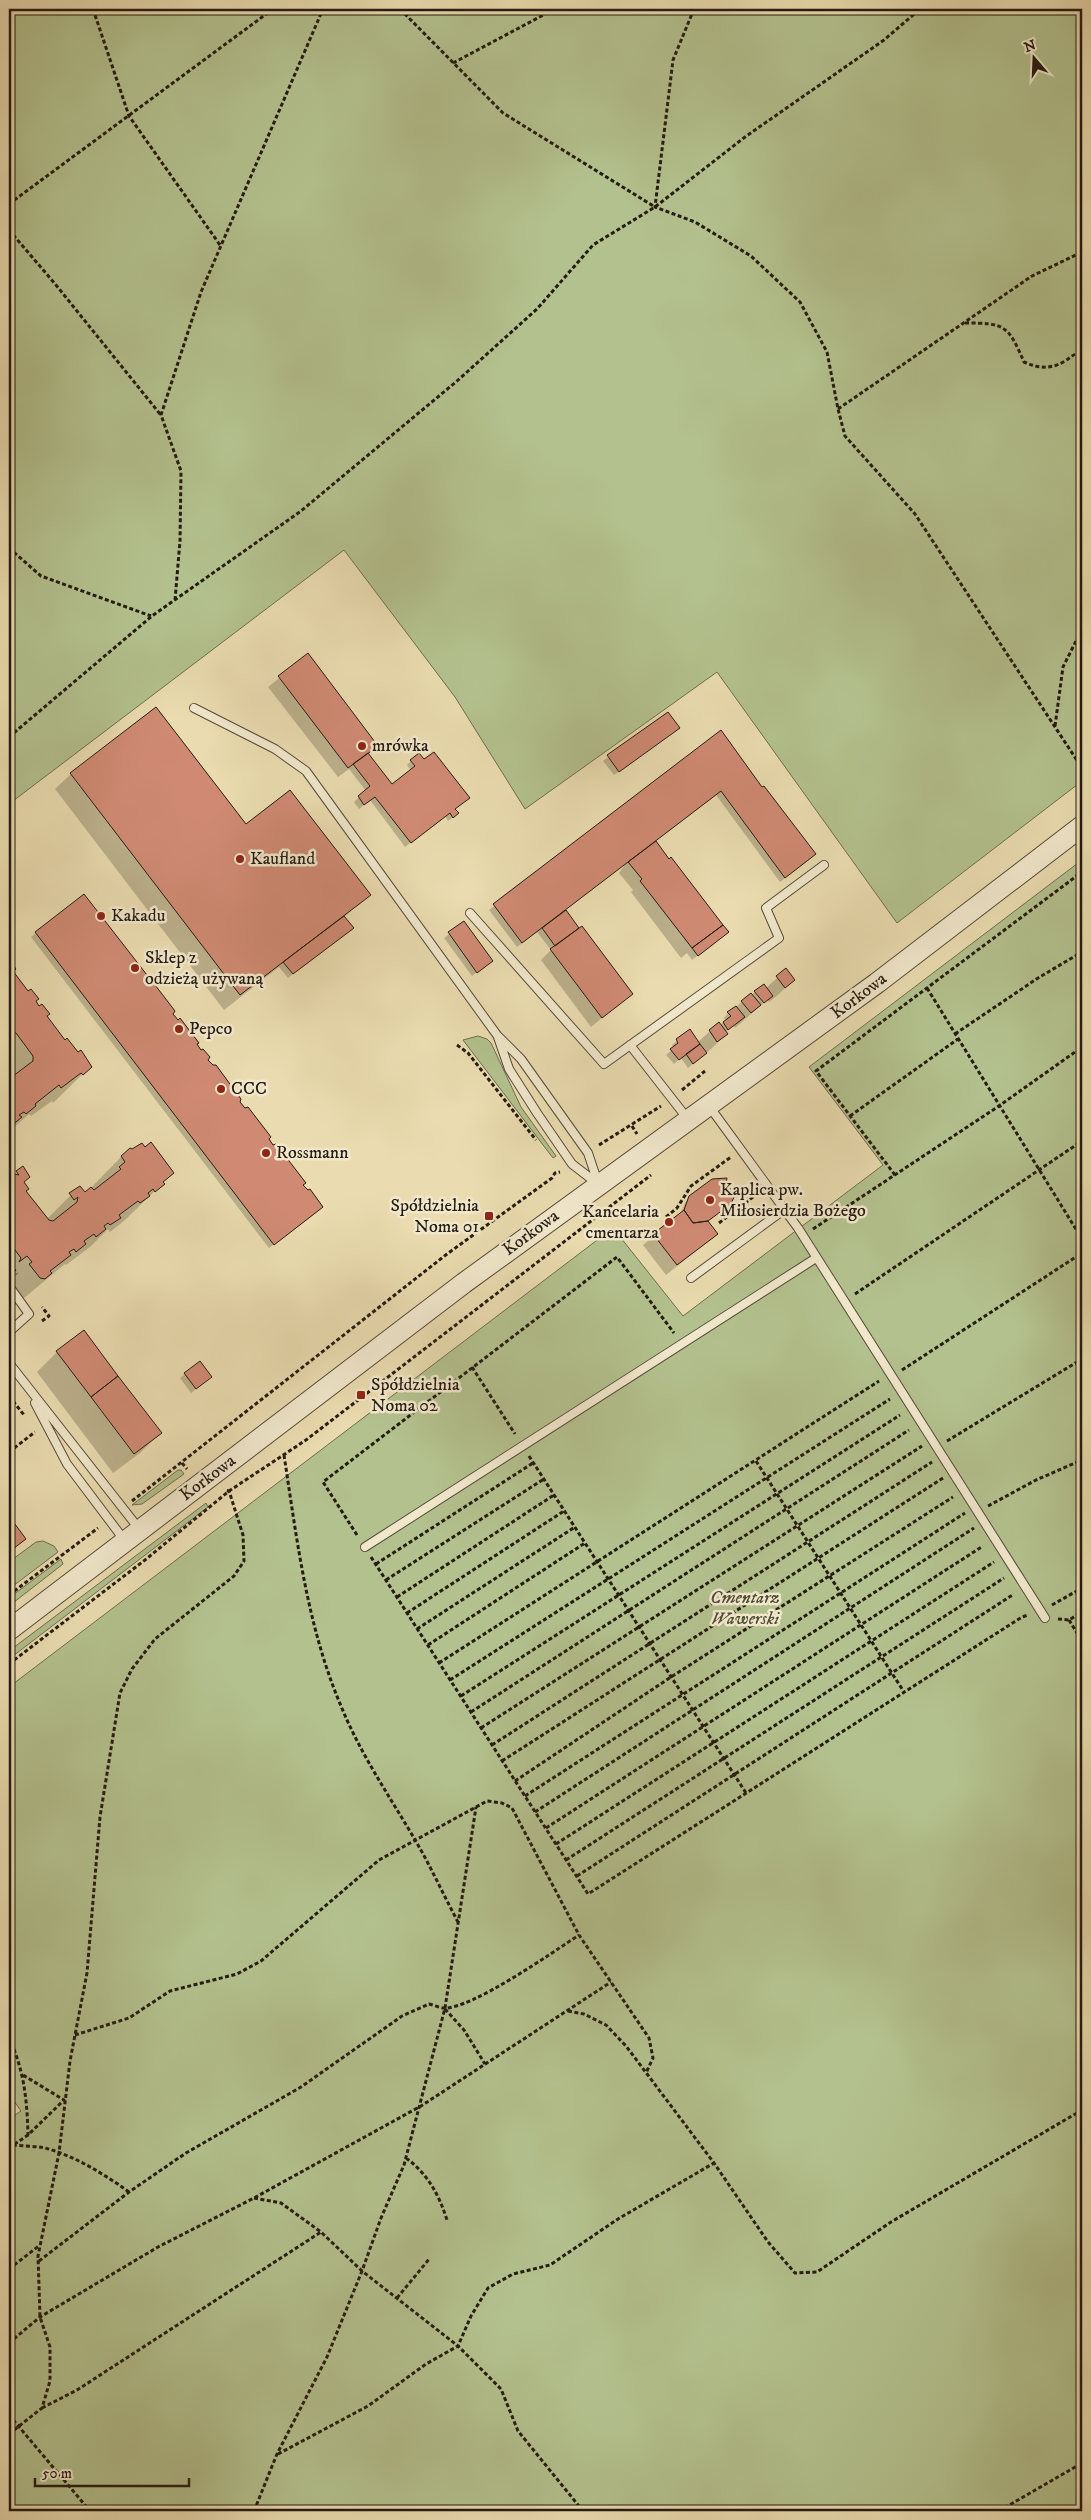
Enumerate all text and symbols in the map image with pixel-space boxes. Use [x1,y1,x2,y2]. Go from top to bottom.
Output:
north arrow [1008,32,1058,82]
text: N [1022,36,1039,57]
place label: mrówka [372,735,429,757]
marker: mrówka [356,740,368,752]
place label: Kaufland [250,848,315,870]
marker: Kaufland [234,853,246,865]
place label: Kakadu [111,905,166,927]
marker: Kakadu [95,910,107,922]
place label: Sklep z odzieżą używaną [145,947,264,990]
marker: Sklep z odzieżą używaną [129,962,141,974]
street label: Korkowa [827,968,892,1024]
place label: Pepco [189,1018,232,1040]
marker: Pepco [173,1023,185,1035]
place label: CCC [231,1078,267,1100]
marker: CCC [215,1083,227,1095]
place label: Rossmann [276,1142,349,1164]
marker: Rossmann [260,1147,272,1159]
place label: Kaplica pw. Miłosierdzia Bożego [720,1179,866,1222]
marker: Kaplica pw. Miłosierdzia Bożego [704,1194,716,1206]
place label: Spółdzielnia Noma 01 [390,1195,479,1238]
place label: Kancelaria cmentarza [582,1201,659,1244]
street label: Korkowa [498,1205,564,1261]
marker: Spółdzielnia Noma 01 [483,1210,495,1222]
marker: Kancelaria cmentarza [663,1216,675,1228]
place label: Spółdzielnia Noma 02 [371,1374,460,1417]
marker: Spółdzielnia Noma 02 [355,1389,367,1401]
street label: Korkowa [176,1450,241,1506]
park label: Cmentarz Wawerski [710,1587,780,1630]
scale bar [35,2455,189,2487]
text: 50 m [42,2464,72,2483]

